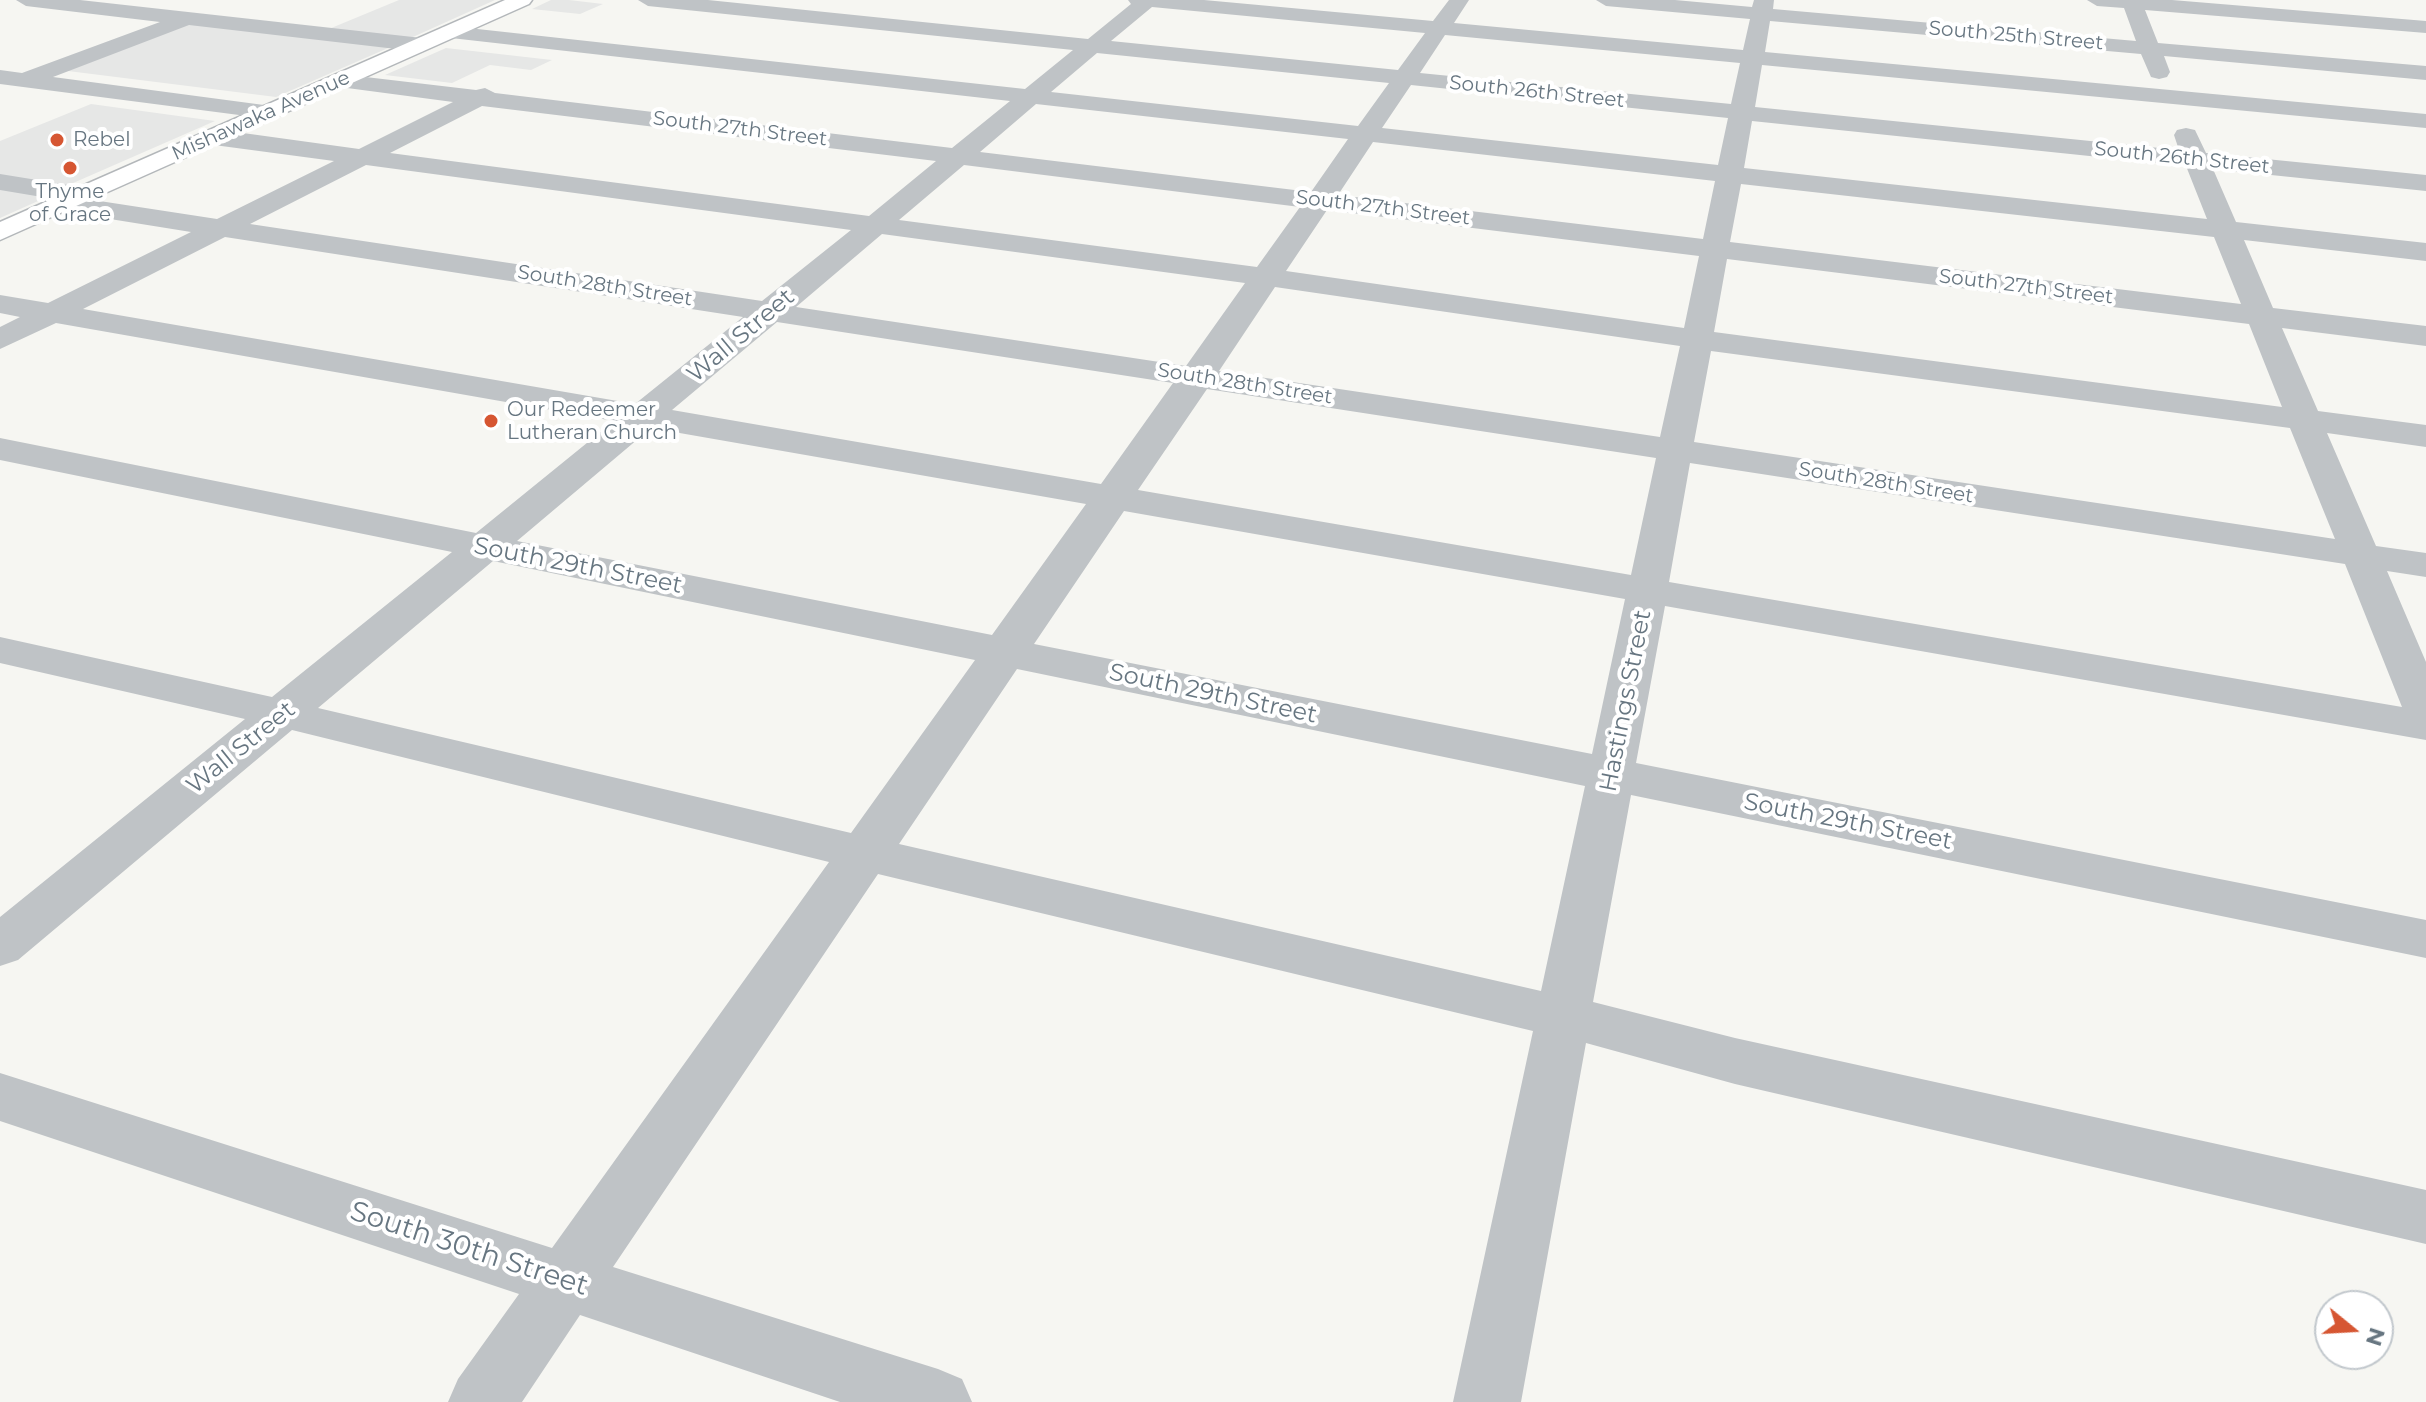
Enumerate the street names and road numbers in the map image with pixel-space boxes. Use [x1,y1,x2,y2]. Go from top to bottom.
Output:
street label: South 25th Street [1928,16,2104,56]
street label: Mishawaka Avenue [168,66,354,166]
street label: South 26th Street [1448,71,1626,113]
street label: South 27th Street [652,106,828,152]
street label: South 26th Street [2093,137,2271,179]
street label: South 27th Street [1295,185,1471,231]
street label: South 28th Street [516,260,694,312]
street label: South 27th Street [1938,264,2114,310]
street label: Wall Street [681,283,801,389]
street label: South 28th Street [1156,358,1334,410]
street label: South 28th Street [1797,457,1975,509]
street label: South 29th Street [471,532,685,600]
street label: Hastings Street [1594,608,1658,794]
street label: South 29th Street [1107,658,1319,730]
street label: Wall Street [181,696,301,800]
street label: South 29th Street [1741,788,1955,856]
street label: South 30th Street [346,1195,592,1303]

